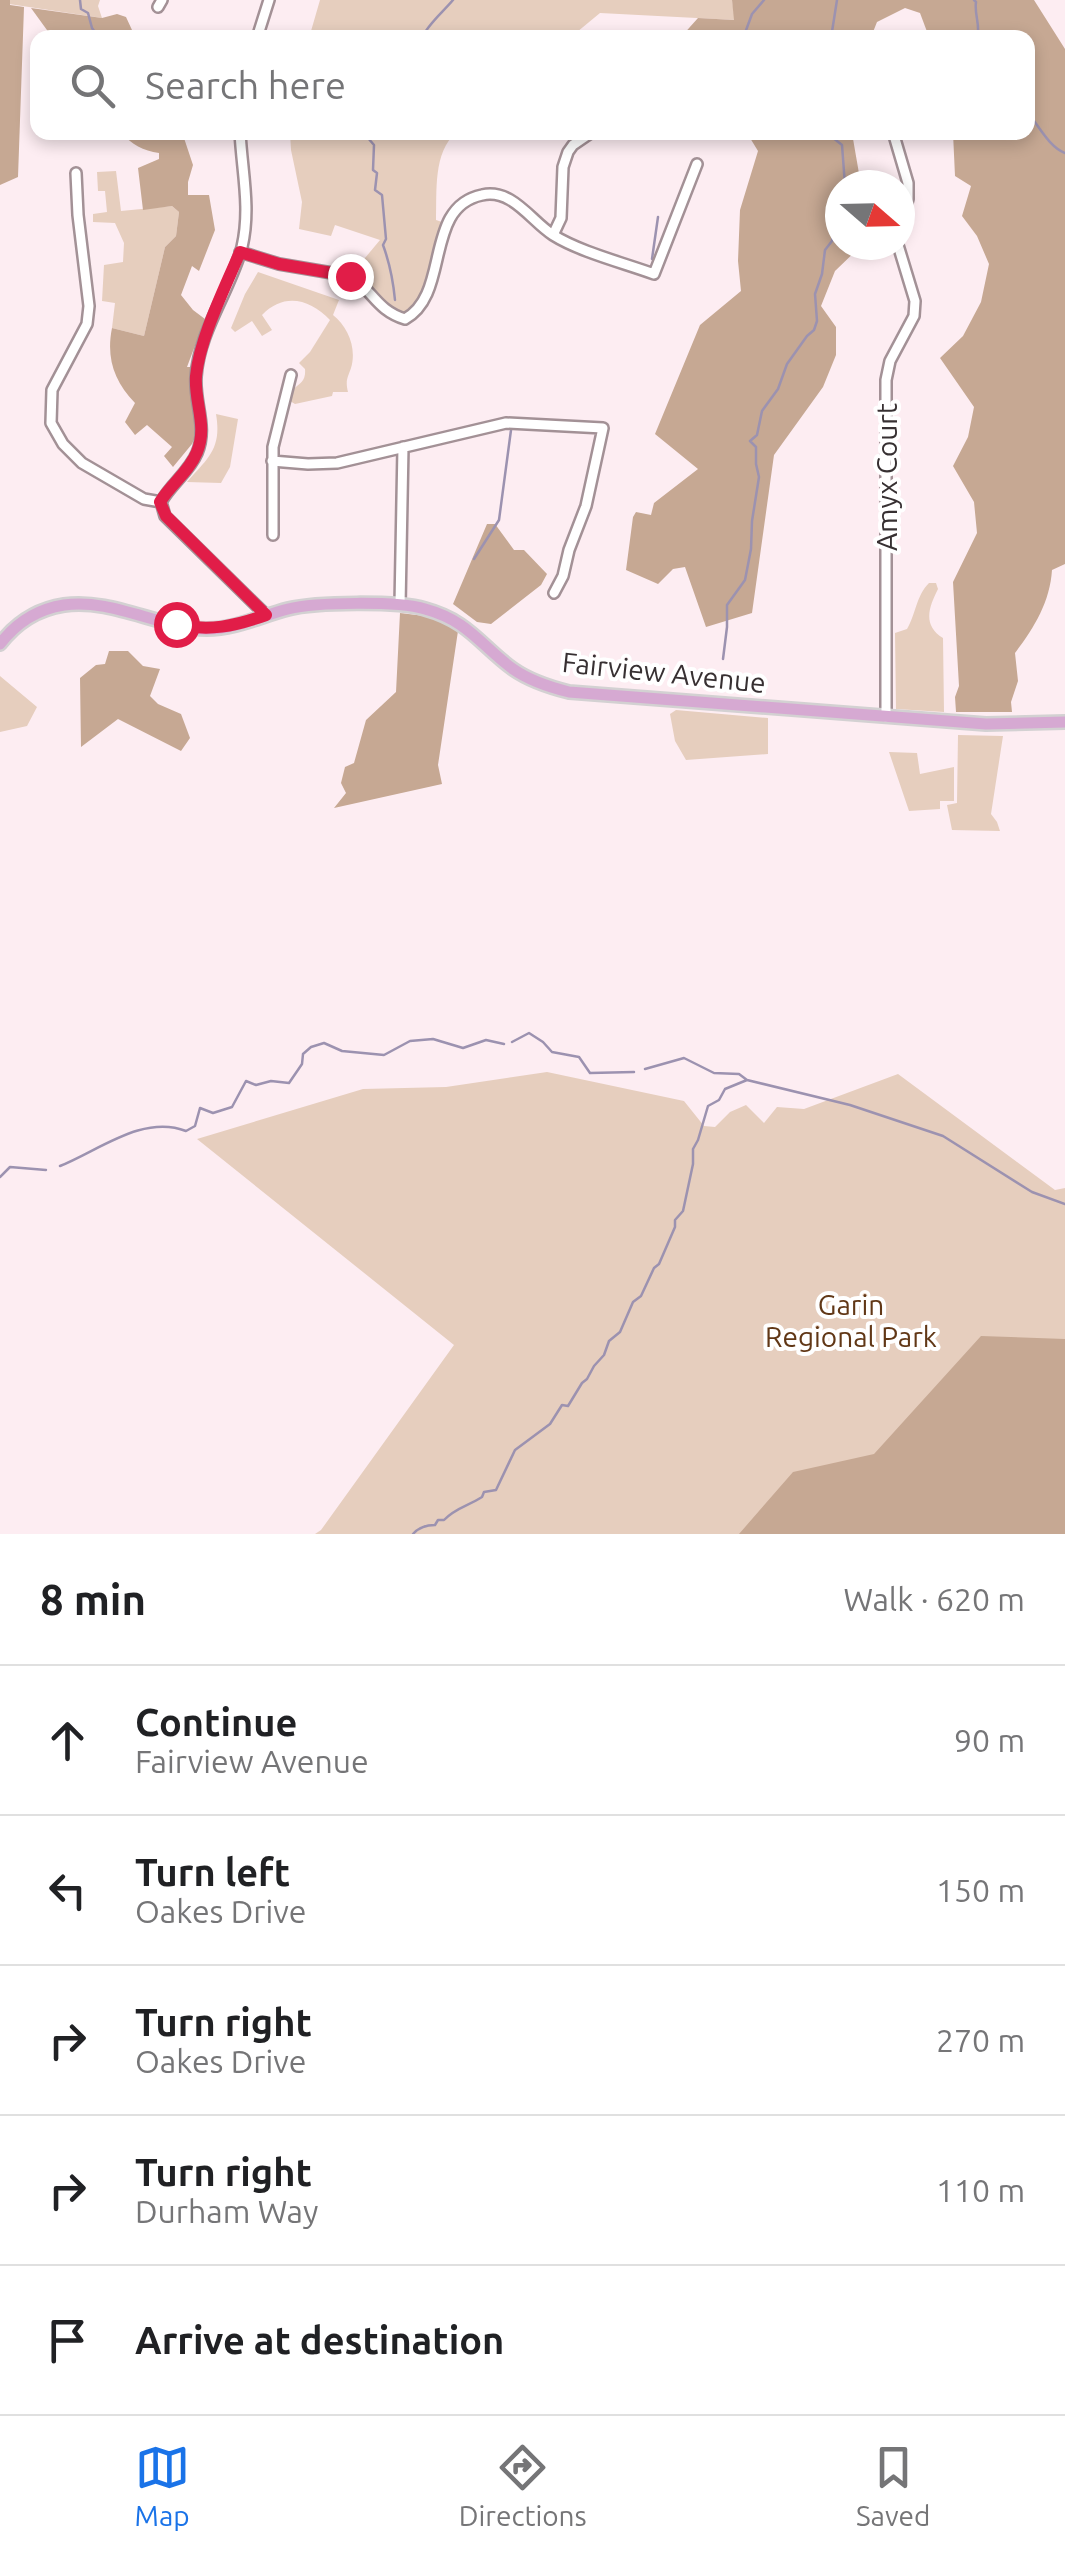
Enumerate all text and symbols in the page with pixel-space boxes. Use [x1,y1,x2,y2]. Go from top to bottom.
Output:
search box [30,30,1035,140]
icon: search [65,58,120,113]
text: Search here [145,64,346,106]
north arrow [825,170,915,260]
route end [328,254,374,300]
street label: Amyx Court [871,403,902,551]
route start [154,602,200,648]
street label: Fairview Avenue [561,646,767,698]
park label: Garin Regional Park [765,1289,937,1352]
text: 8 min [40,1576,146,1623]
text: Walk · 620 m [843,1581,1025,1617]
text: Continue [135,1701,297,1743]
icon: ahead [40,1713,95,1768]
text: 90 m [954,1722,1025,1758]
text: Fairview Avenue [135,1743,369,1779]
text: Turn left [135,1851,290,1893]
icon: left [40,1863,95,1918]
text: 150 m [936,1872,1025,1908]
text: Oakes Drive [135,1893,306,1929]
text: Turn right [135,2001,312,2043]
icon: right [40,2013,95,2068]
text: 270 m [936,2022,1025,2058]
text: Oakes Drive [135,2043,306,2079]
text: Turn right [135,2151,312,2193]
icon: right [40,2163,95,2218]
text: 110 m [936,2172,1025,2208]
text: Durham Way [135,2193,318,2229]
icon: arrive [40,2313,95,2368]
text: Arrive at destination [135,2319,504,2361]
tab: Map [135,2440,190,2531]
tab: Directions [459,2440,587,2531]
tab: Saved [856,2440,930,2531]

